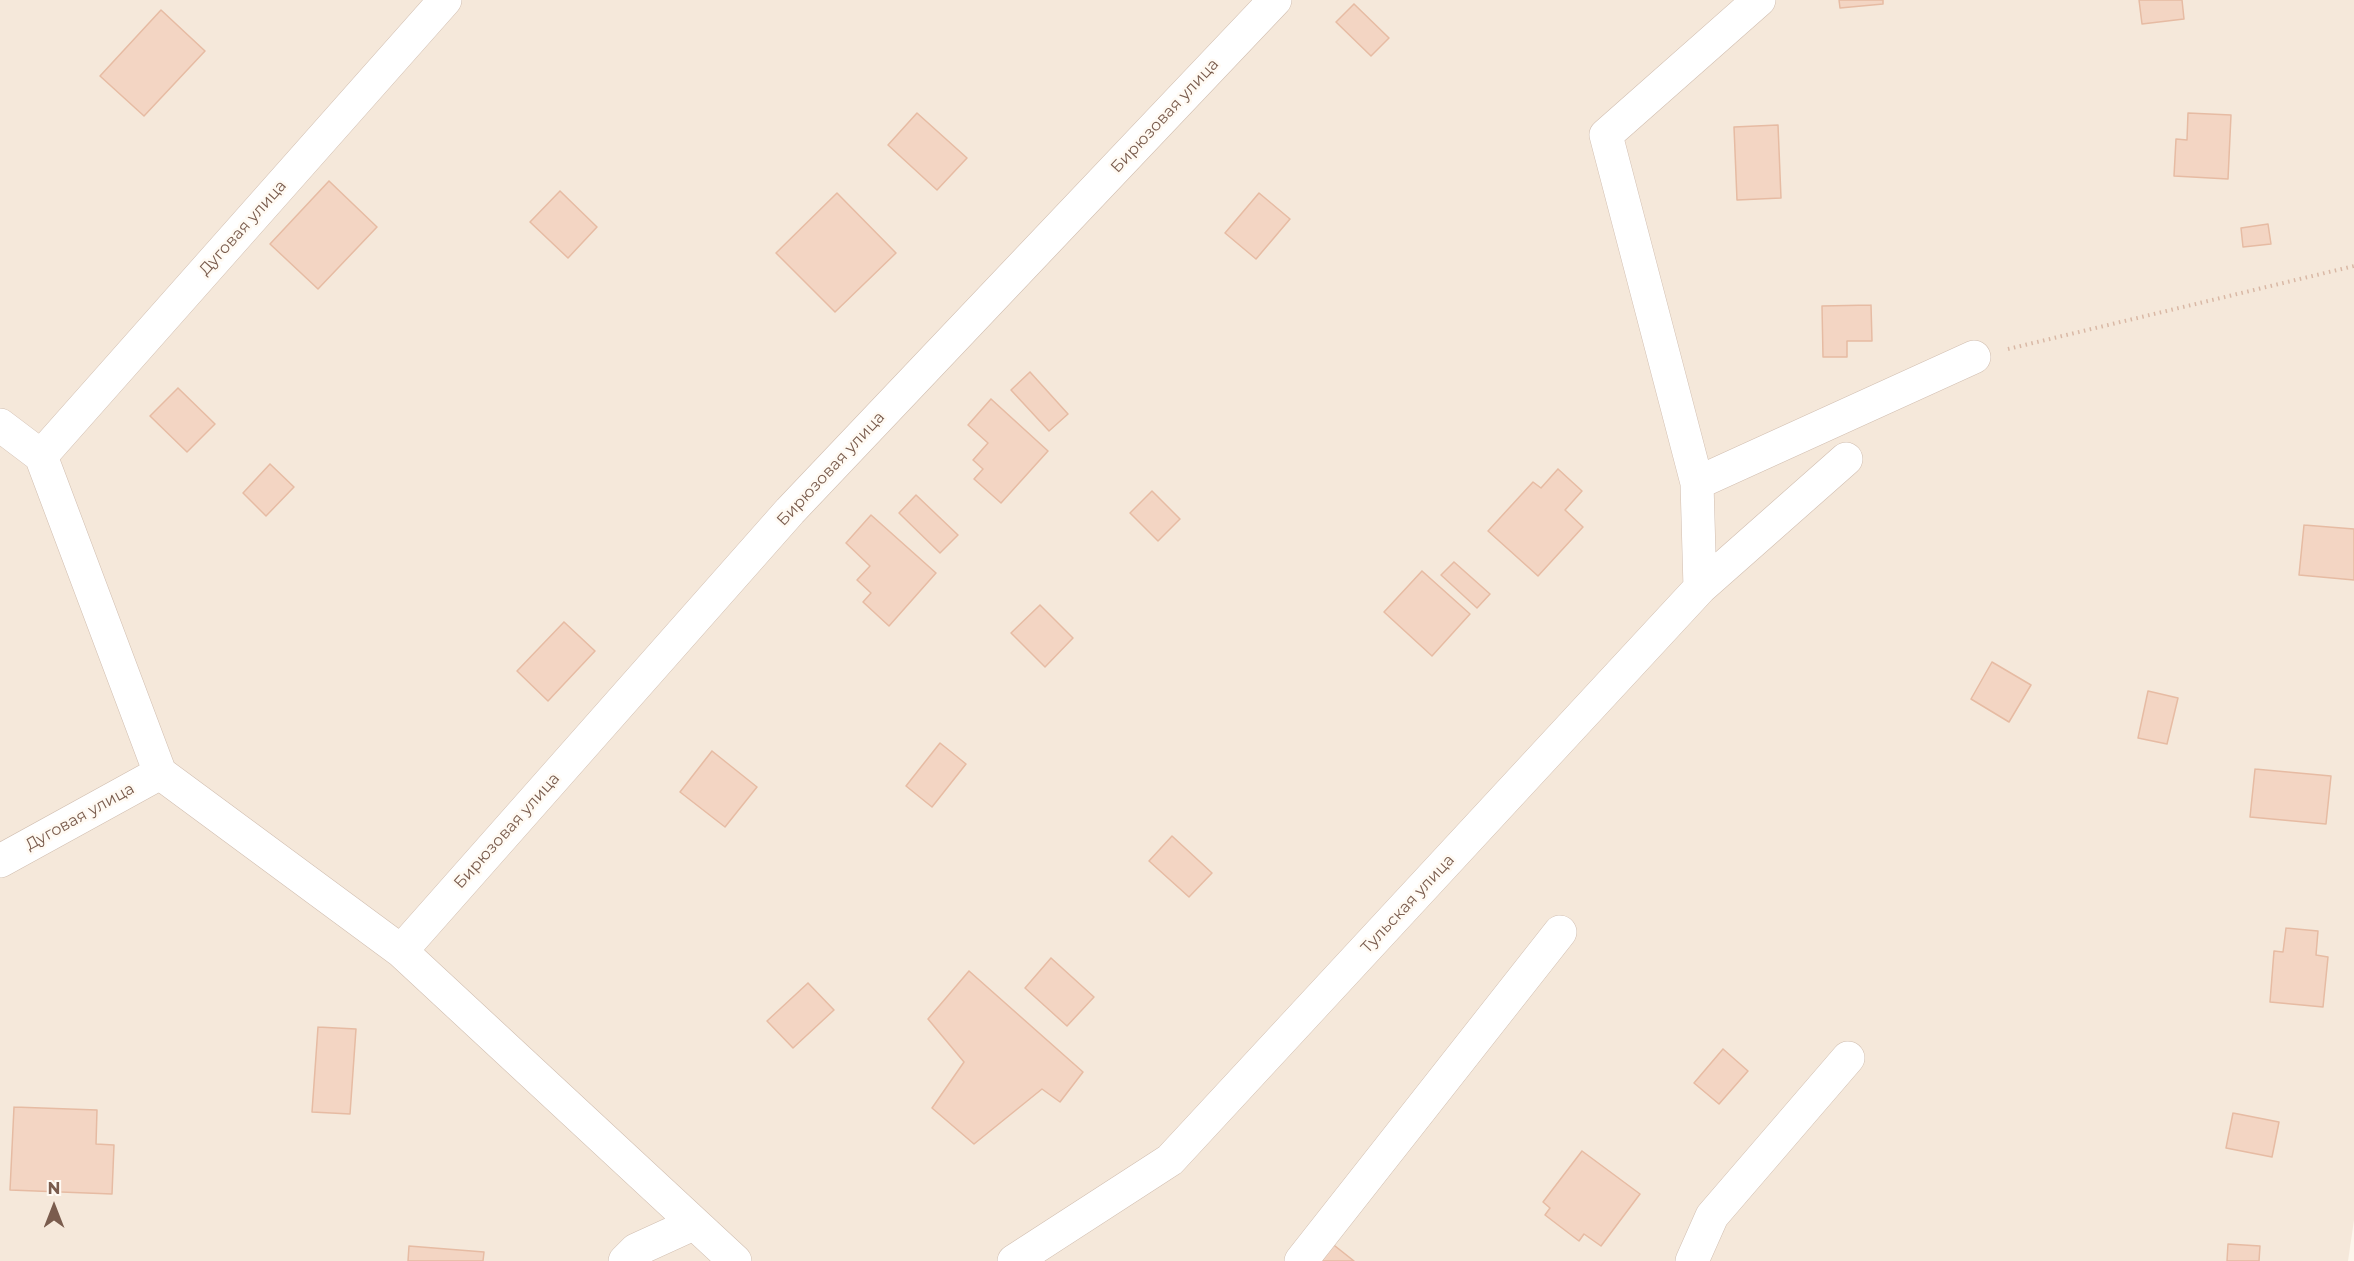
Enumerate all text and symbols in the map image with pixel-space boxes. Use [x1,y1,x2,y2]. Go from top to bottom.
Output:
street label: Бирюзовая улица [1107,55,1223,177]
street label: Дуговая улица [195,176,291,280]
street label: Бирюзовая улица [773,408,889,530]
street label: Бирюзовая улица [450,769,564,893]
street label: Дуговая улица [22,779,138,855]
street label: Тульская улица [1357,851,1459,957]
north arrow [24,1177,84,1237]
text: N [48,1179,60,1198]

